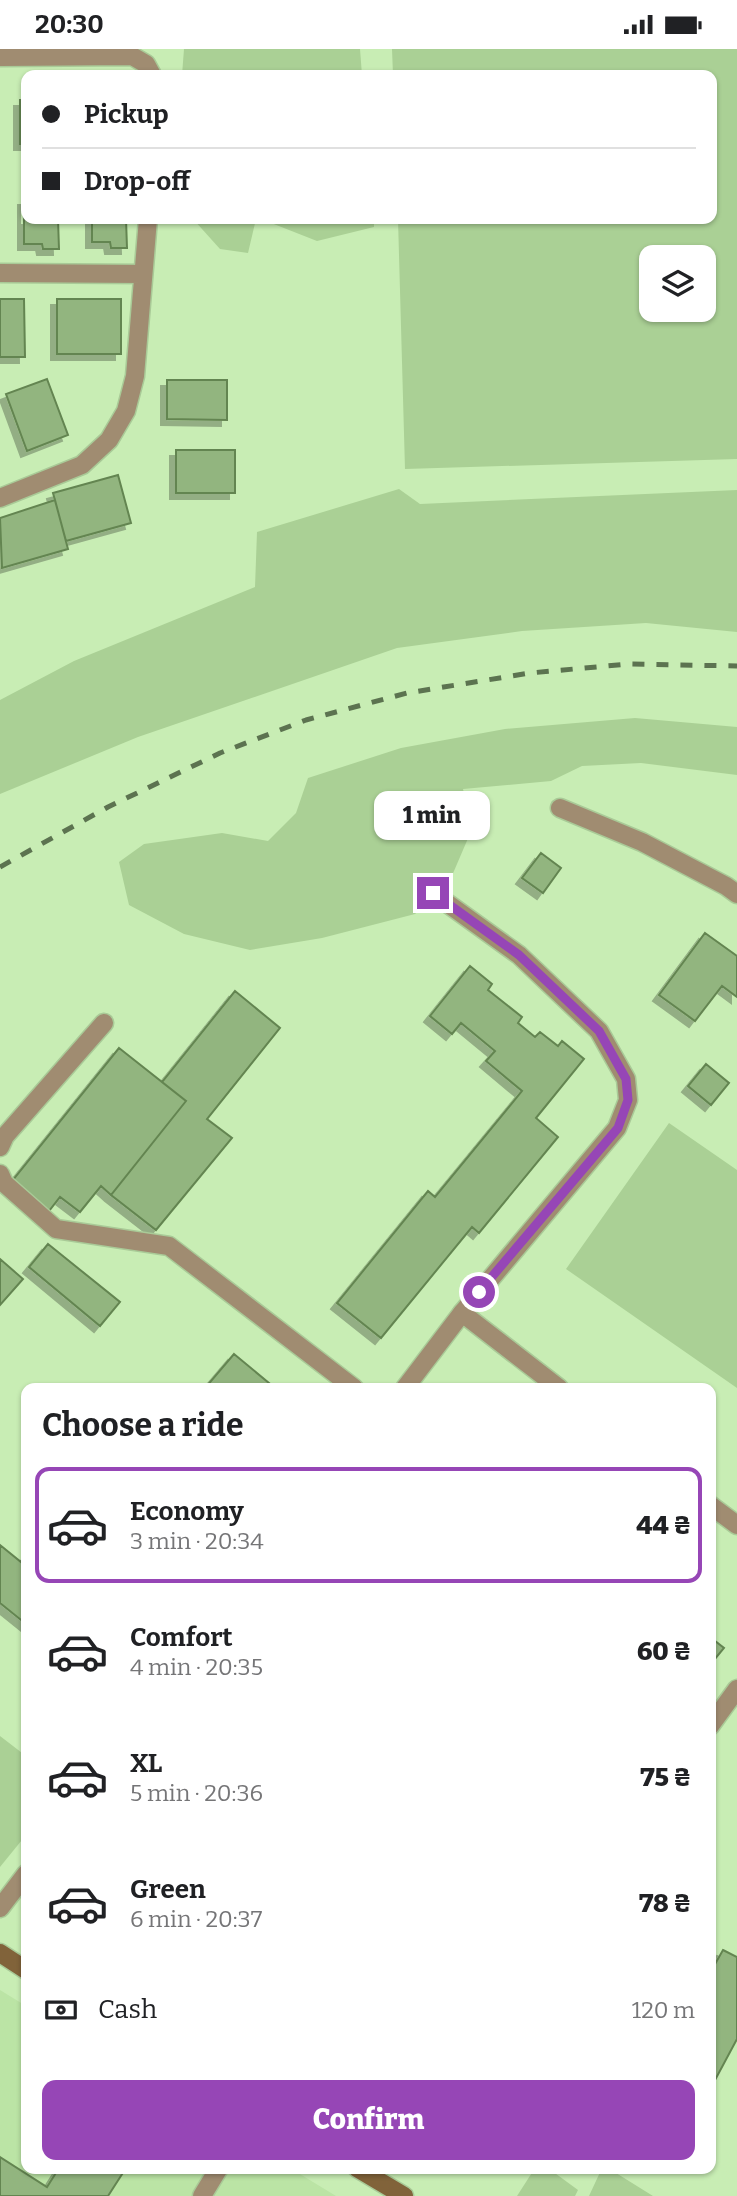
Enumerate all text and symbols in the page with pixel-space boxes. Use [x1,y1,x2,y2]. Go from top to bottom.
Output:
text: 20:30 [35,9,104,40]
text: Pickup [84,99,169,130]
text: Drop-off [84,166,190,197]
map controls [639,245,716,322]
button: layers [639,245,716,322]
callout: 1 min [375,791,491,841]
text: 1 min [403,801,461,829]
route end [417,877,449,909]
route start [463,1276,495,1308]
text: Choose a ride [42,1406,243,1444]
icon: car [46,1494,109,1557]
text: Economy [130,1496,244,1527]
text: 44 ₴ [636,1510,691,1541]
text: 3 min · 20:34 [130,1527,264,1555]
icon: car [46,1620,109,1683]
text: Comfort [130,1622,233,1653]
text: 60 ₴ [637,1636,691,1667]
text: 4 min · 20:35 [130,1653,263,1681]
icon: car [46,1746,109,1809]
text: XL [130,1748,162,1779]
text: 75 ₴ [640,1762,691,1793]
text: 5 min · 20:36 [130,1779,263,1807]
icon: car [46,1872,109,1935]
text: Green [130,1874,206,1905]
text: 78 ₴ [639,1888,691,1919]
text: 6 min · 20:37 [130,1905,262,1933]
icon: cash [42,1991,80,2029]
text: Cash [98,1994,157,2025]
text: 120 m [632,1996,695,2024]
button: Confirm [42,2080,695,2160]

